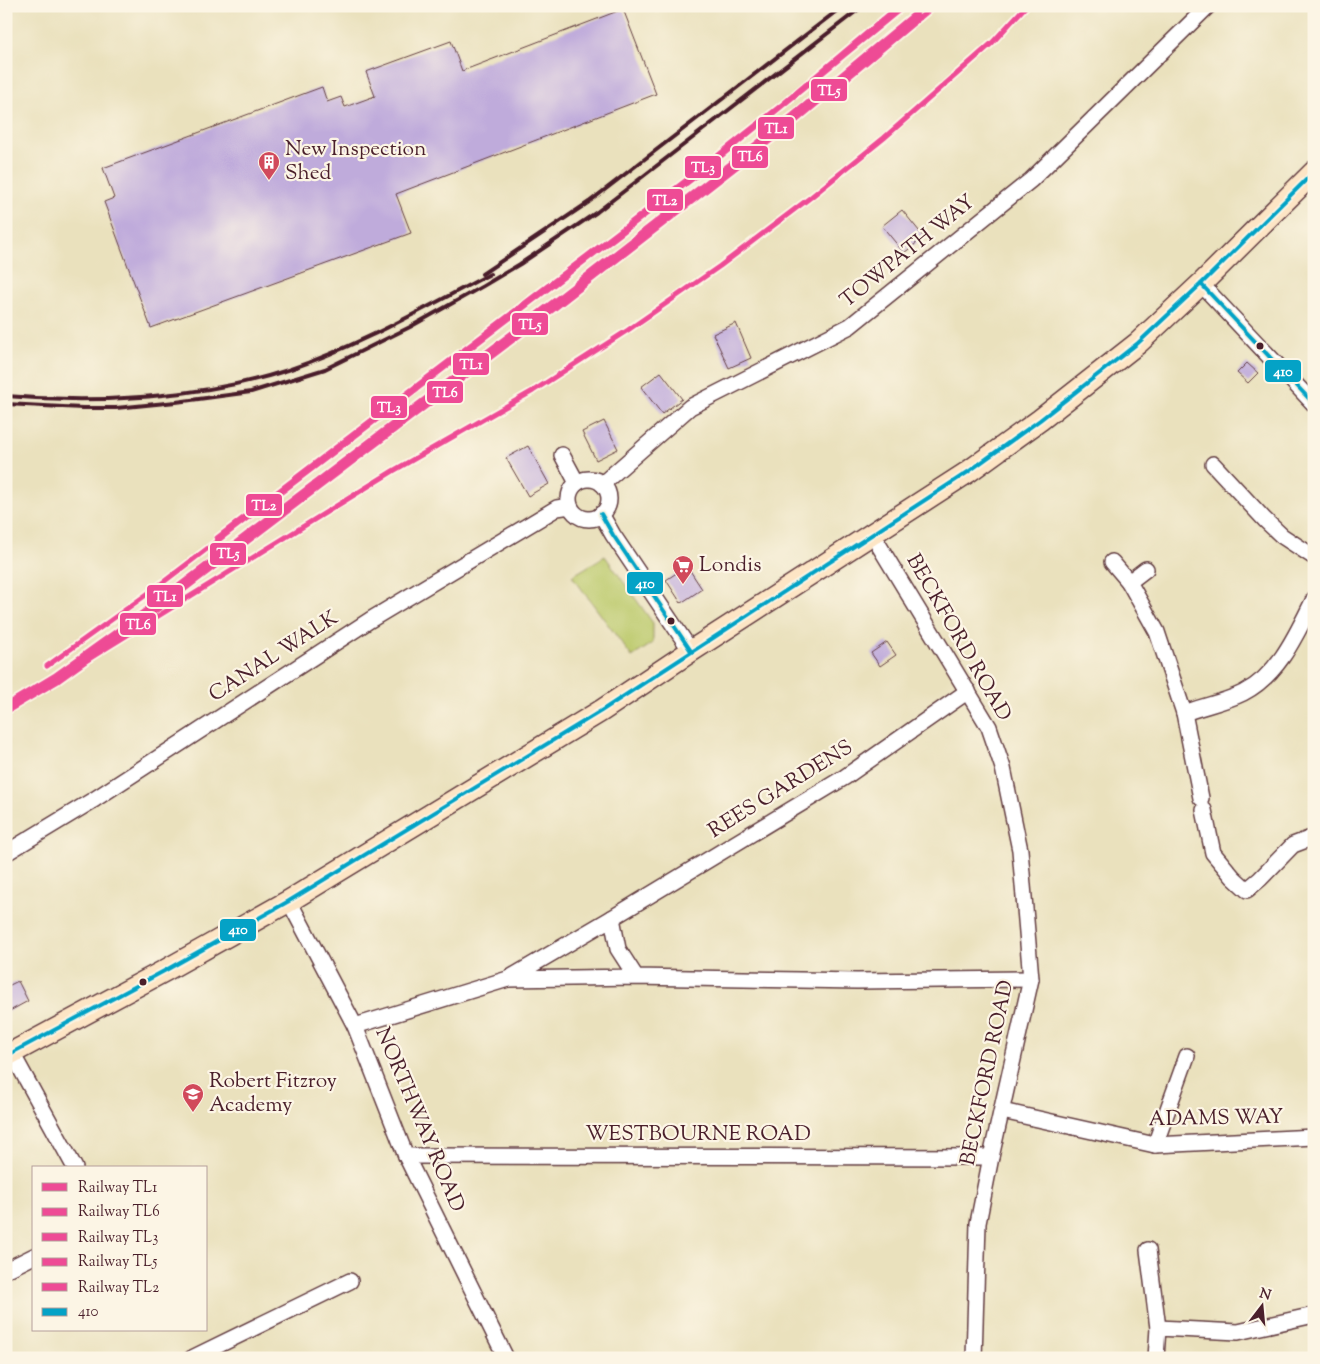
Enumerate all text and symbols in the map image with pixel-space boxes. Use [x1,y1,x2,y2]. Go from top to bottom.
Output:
line badge: TL5 [810,78,848,102]
text: TL5 [817,82,841,102]
line badge: TL1 [757,116,795,140]
text: TL1 [764,120,788,140]
place label: New Inspection Shed [285,135,426,189]
line badge: TL6 [731,145,769,169]
text: TL6 [737,148,763,168]
building icon: New Inspection Shed [257,150,281,181]
line badge: TL3 [684,155,722,179]
text: TL3 [691,159,715,179]
line badge: TL2 [646,188,684,212]
street label: TOWPATH WAY [834,188,982,316]
text: TL2 [653,192,678,212]
line badge: TL5 [511,312,549,336]
text: TL5 [518,316,542,336]
unlabelled marker [1255,341,1265,351]
line badge: TL1 [452,352,490,376]
text: TL1 [459,356,483,376]
line badge: 410 [1264,359,1302,383]
text: 410 [1272,363,1293,383]
line badge: TL6 [426,380,464,404]
text: TL6 [432,384,458,404]
line badge: TL3 [370,395,408,419]
text: TL3 [377,399,401,419]
line badge: TL2 [245,493,283,517]
text: TL2 [252,497,277,517]
line badge: TL5 [209,542,247,566]
text: TL5 [216,545,240,565]
street label: BECKFORD ROAD [898,549,1018,727]
place label: Londis [699,551,761,581]
supermarket icon: Londis [671,554,695,585]
line badge: 410 [626,571,664,595]
text: 410 [634,575,655,595]
line badge: TL1 [146,584,184,608]
text: TL1 [153,588,177,608]
street label: CANAL WALK [203,604,345,710]
line badge: TL6 [119,612,157,636]
text: TL6 [125,616,151,636]
unlabelled marker [666,616,676,626]
street label: REES GARDENS [703,733,859,847]
line badge: 410 [219,918,257,942]
text: 410 [227,921,248,941]
unlabelled marker [138,977,148,987]
street label: BECKFORD ROAD [954,978,1022,1168]
street label: NORTHWAY ROAD [366,1023,472,1217]
place label: Robert Fitzroy Academy [209,1067,338,1121]
school or university icon: Robert Fitzroy Academy [181,1082,205,1113]
street label: ADAMS WAY [1148,1103,1284,1135]
street label: WESTBOURNE ROAD [585,1120,811,1150]
legend [32,1166,208,1332]
text: Railway TL1 [78,1178,157,1199]
text: Railway TL6 [78,1202,160,1223]
text: Railway TL3 [78,1228,158,1249]
text: Railway TL5 [78,1252,157,1273]
text: Railway TL2 [78,1278,159,1299]
north arrow [1238,1282,1288,1332]
text: N [1257,1284,1273,1307]
text: 410 [78,1302,99,1323]

